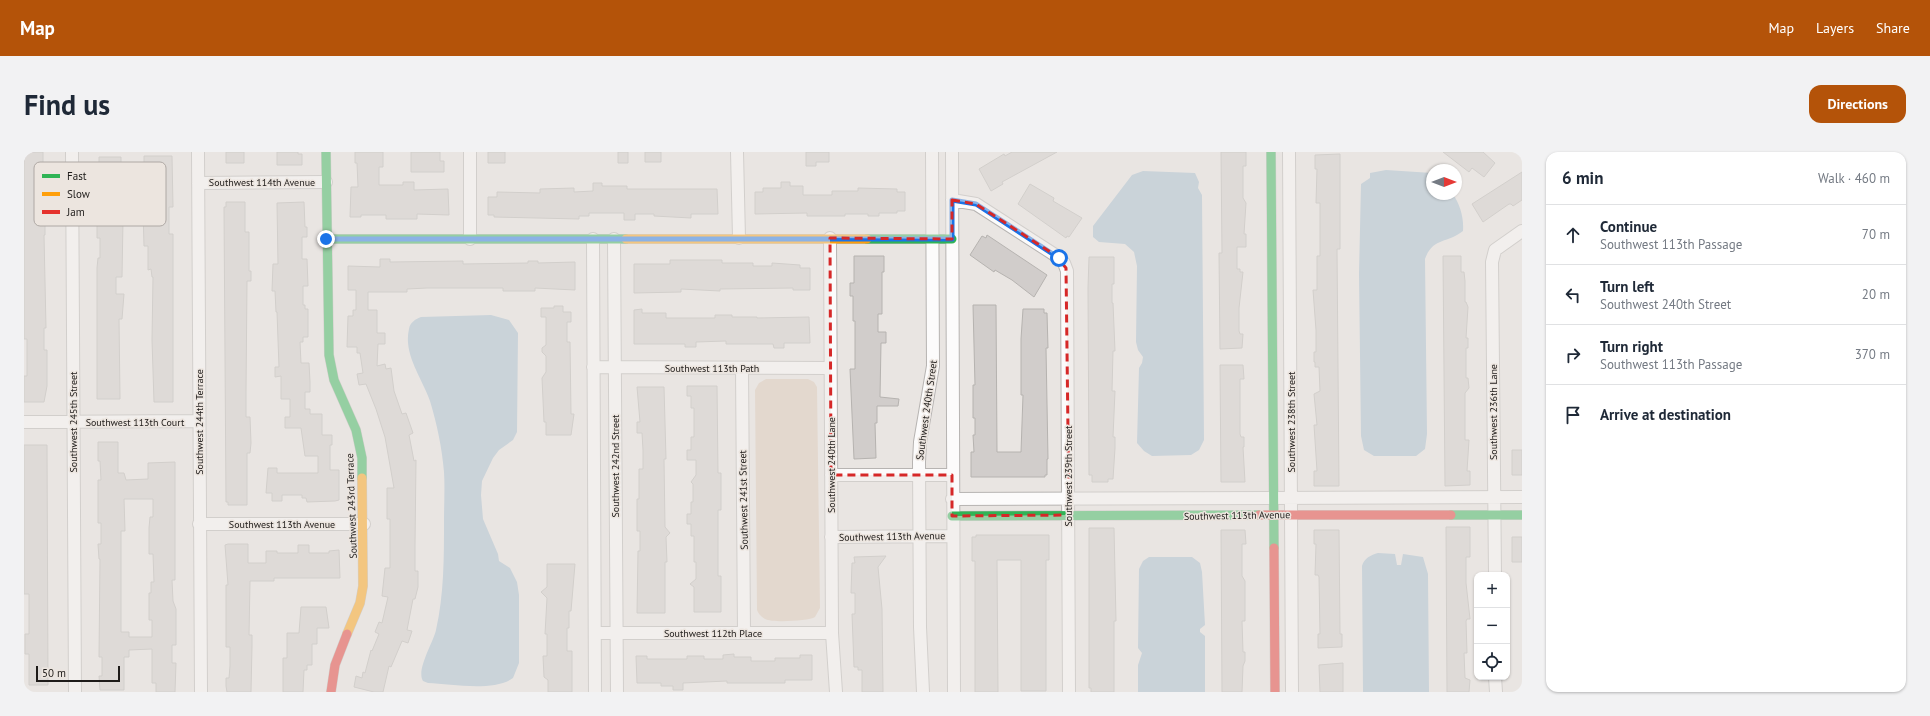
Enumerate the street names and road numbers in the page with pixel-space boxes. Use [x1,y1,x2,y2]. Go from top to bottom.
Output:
street label: Southwest 114th Avenue [209,176,315,189]
street label: Southwest 240th Street [913,359,940,461]
street label: Southwest 113th Path [665,362,759,375]
street label: Southwest 236th Lane [1487,364,1500,460]
street label: Southwest 244th Terrace [193,369,206,475]
street label: Southwest 245th Street [67,371,80,472]
street label: Southwest 238th Street [1285,371,1298,472]
street label: Southwest 242nd Street [609,414,622,517]
street label: Southwest 113th Court [86,416,185,429]
street label: Southwest 240th Lane [825,417,838,513]
street label: Southwest 239th Street [1062,425,1075,526]
street label: Southwest 241st Street [736,449,751,550]
street label: Southwest 243rd Terrace [343,453,360,559]
street label: Southwest 113th Avenue [1184,508,1290,523]
street label: Southwest 113th Avenue [229,518,335,531]
street label: Southwest 113th Avenue [839,529,945,544]
street label: Southwest 112th Place [664,627,762,640]

